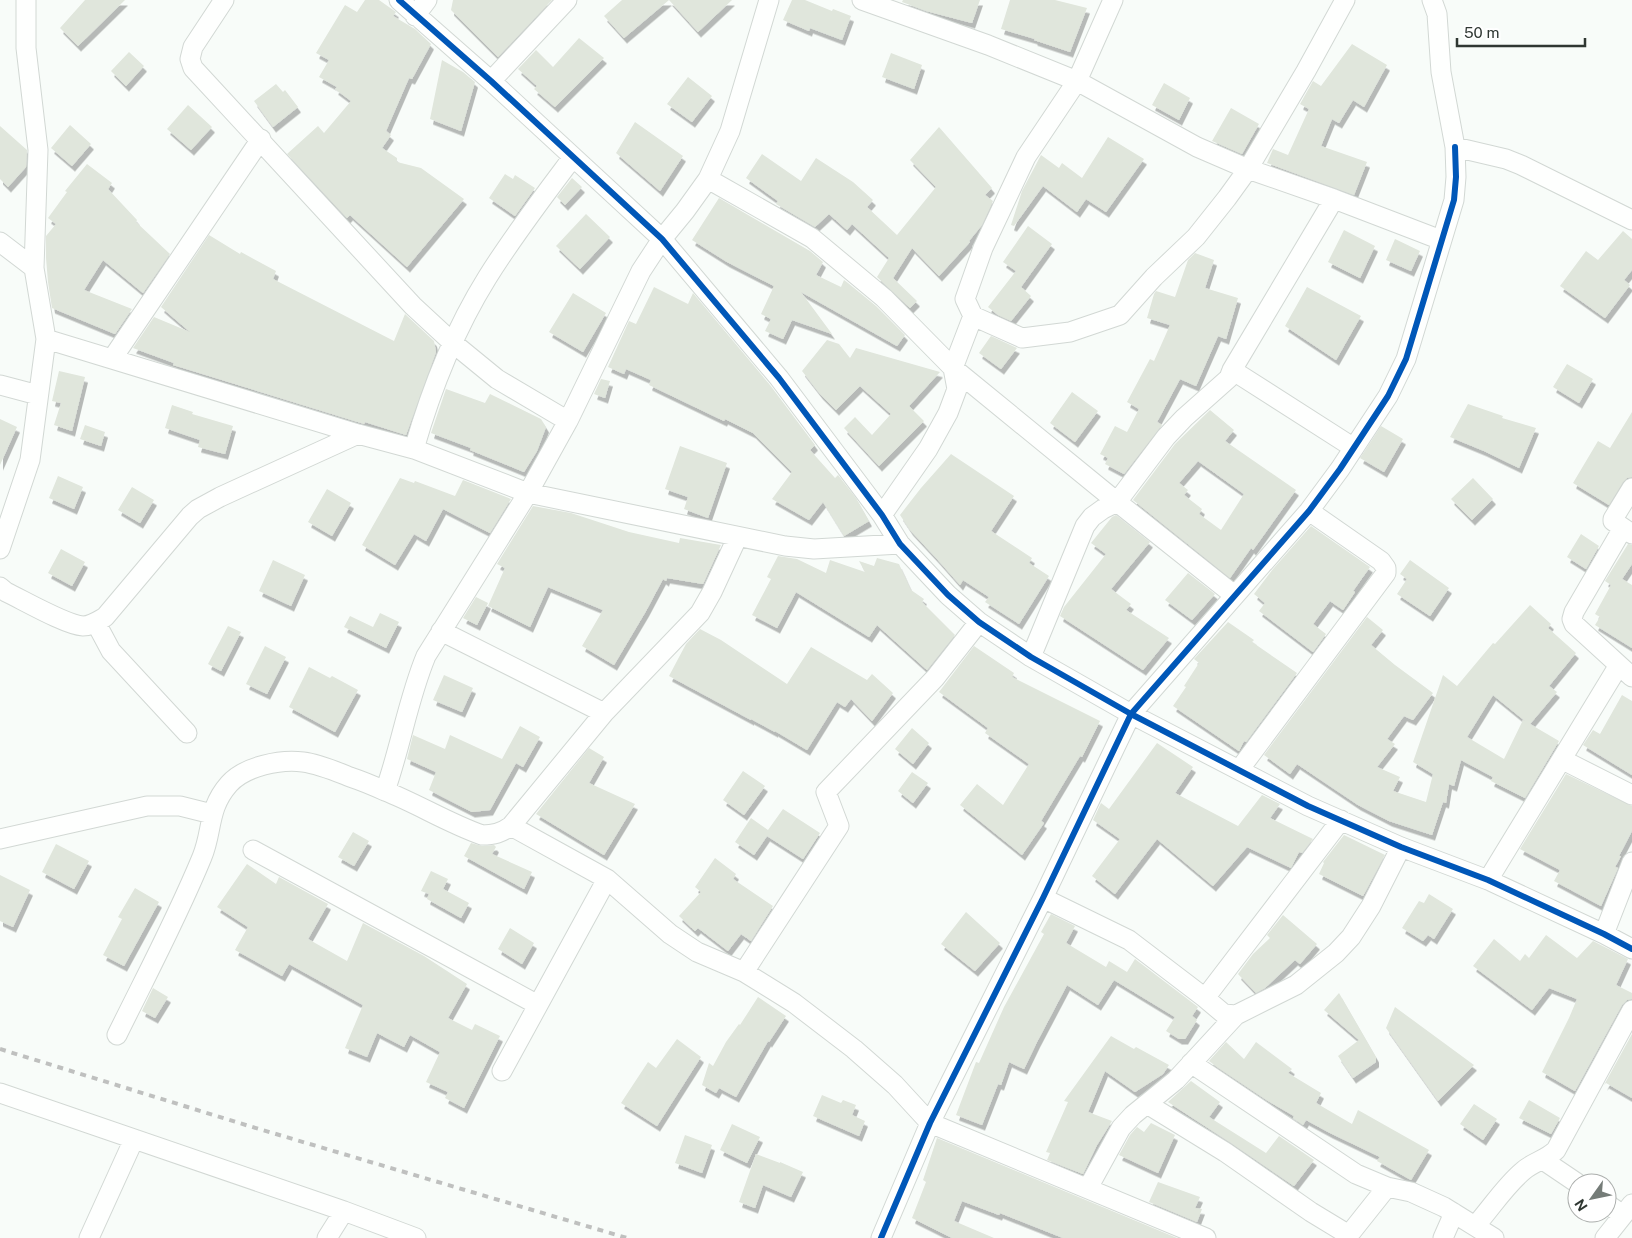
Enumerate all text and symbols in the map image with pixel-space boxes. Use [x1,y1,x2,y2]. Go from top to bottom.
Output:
scale bar [1457,15,1584,47]
text: 50 m [1464,24,1499,41]
north arrow [1567,1173,1617,1223]
text: N [1571,1196,1591,1214]

